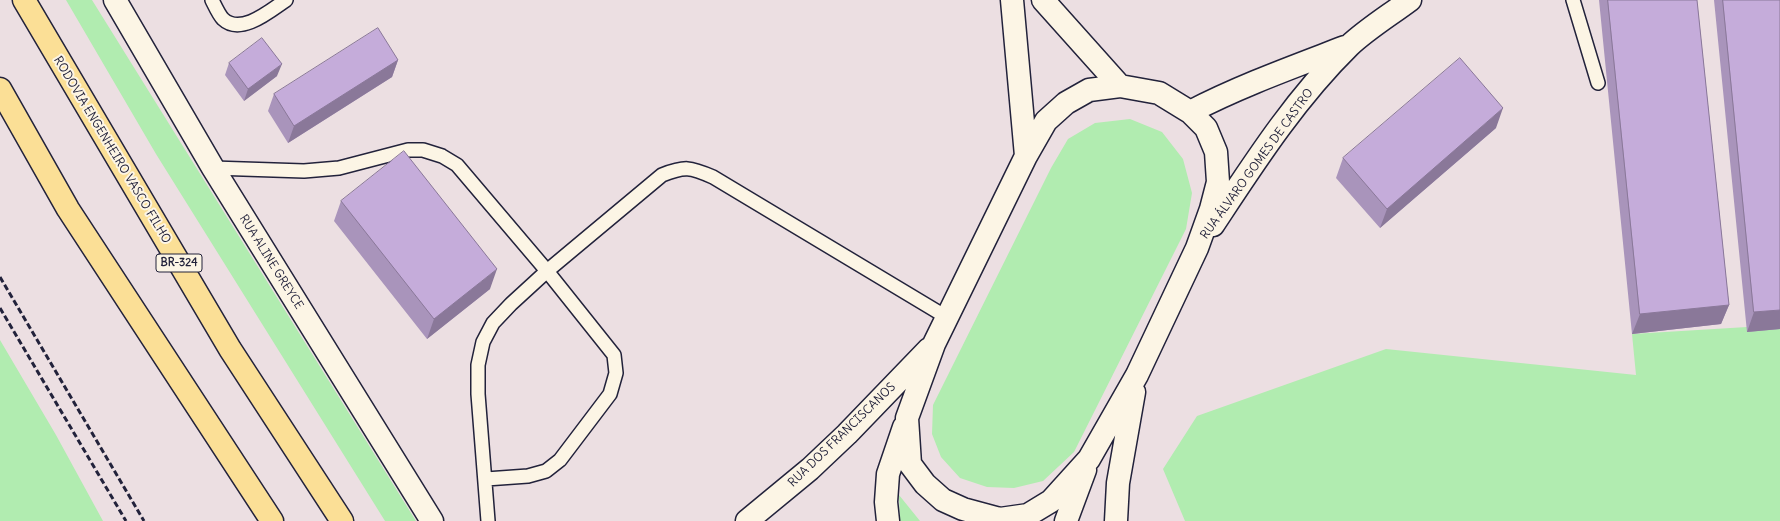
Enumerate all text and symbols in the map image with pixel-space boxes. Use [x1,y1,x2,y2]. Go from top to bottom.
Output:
street label: RODOVIA ENGENHEIRO VASCO FILHO [50,54,174,246]
street label: RUA ÁLVARO GOMES DE CASTRO [1198,86,1316,242]
street label: RUA ALINE GREYCE [236,212,306,312]
road number: BR-324 [156,254,202,272]
street label: RUA DOS FRANCISCANOS [785,380,899,490]

